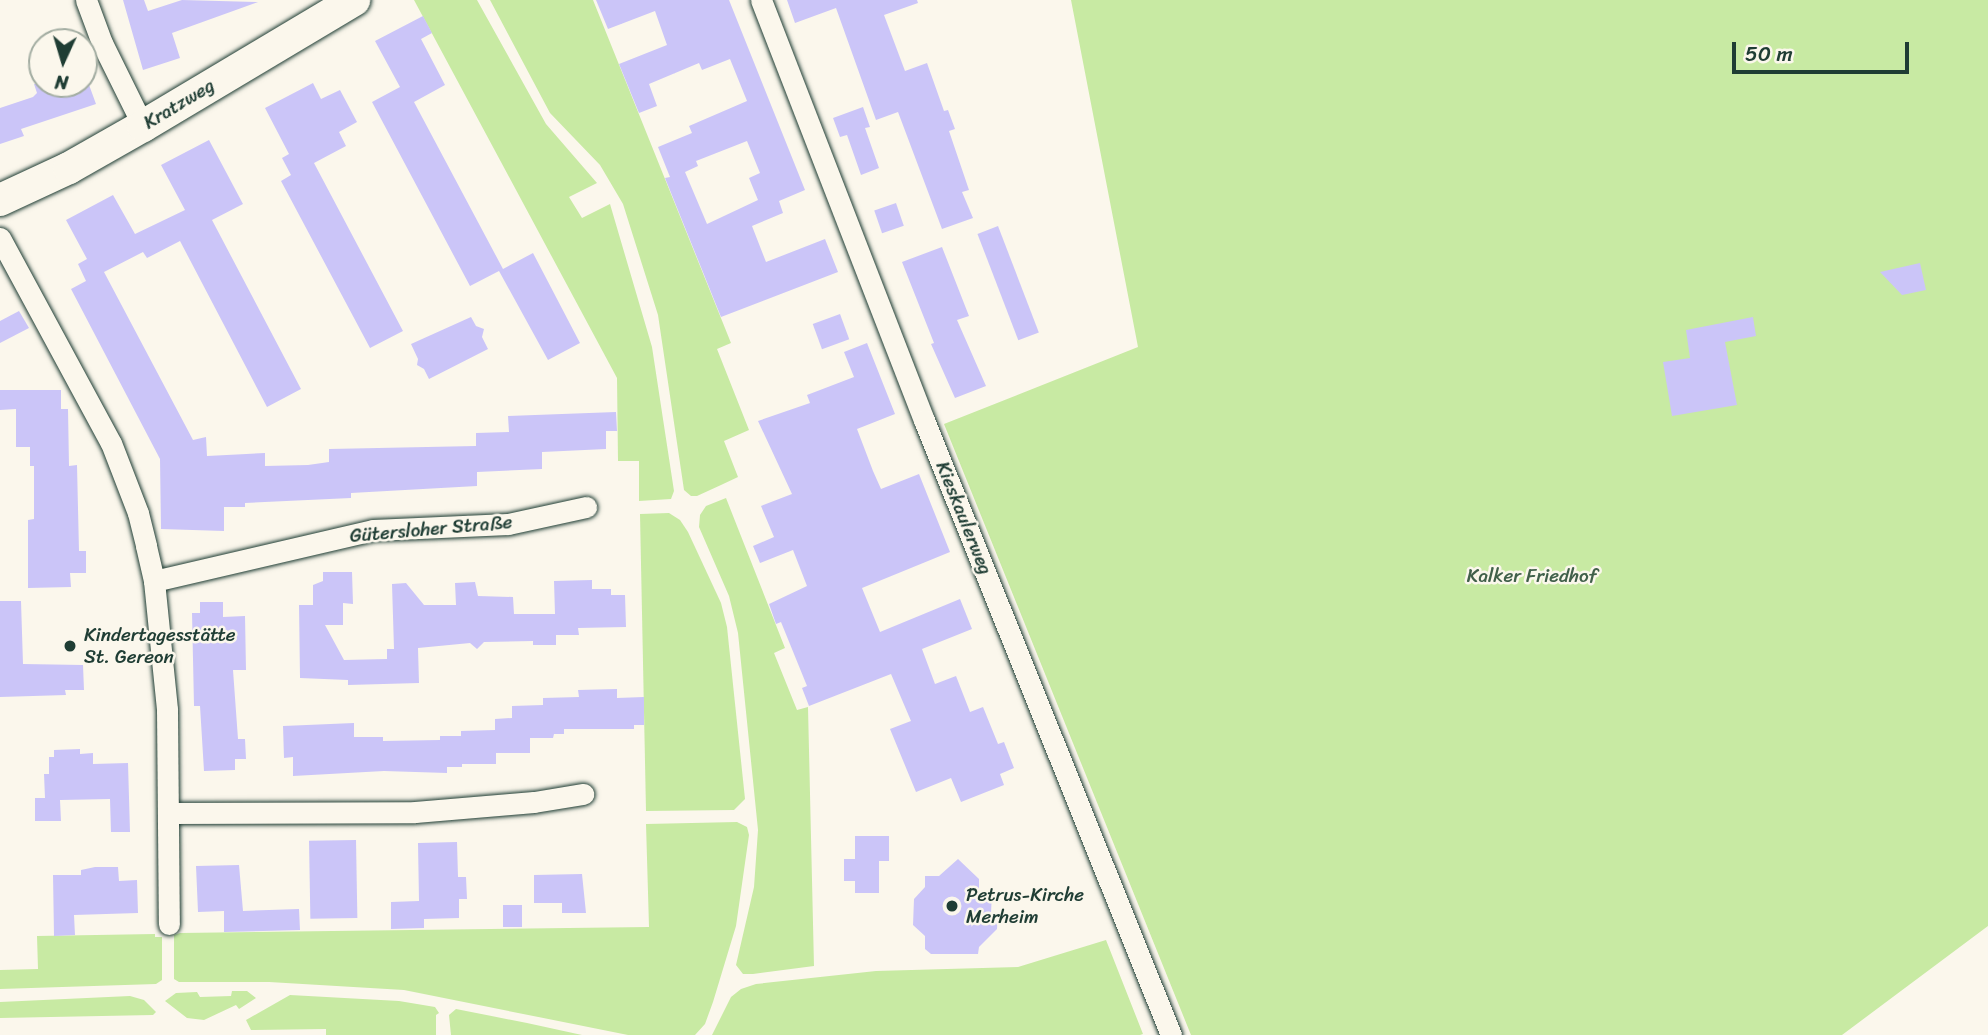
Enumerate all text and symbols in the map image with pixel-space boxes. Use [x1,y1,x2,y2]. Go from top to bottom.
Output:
north arrow [28,28,98,98]
scale bar [1736,28,1913,72]
text: 50 m [1745,35,1793,73]
text: N [54,66,69,99]
street label: Kratzweg [139,74,219,134]
street label: Kieskaulerweg [931,458,997,578]
street label: Gütersloher Straße [349,511,513,547]
park label: Kalker Friedhof [1467,565,1597,587]
place label: Kindertagesstätte St. Gereon [84,624,236,668]
marker: Kindertagesstätte St. Gereon [62,638,78,654]
place label: Petrus-Kirche Merheim [966,884,1084,928]
marker: Petrus-Kirche Merheim [944,898,960,914]

